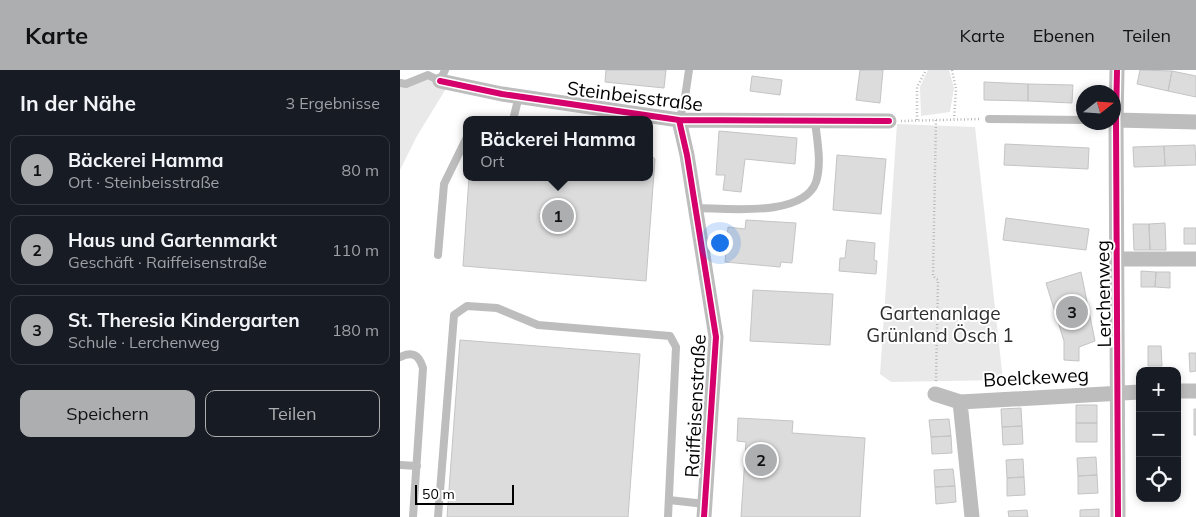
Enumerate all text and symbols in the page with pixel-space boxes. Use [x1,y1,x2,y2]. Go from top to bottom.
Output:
text: Karte [25,20,88,50]
text: Karte [959,24,1005,47]
text: Ebenen [1033,24,1095,47]
text: Teilen [1123,24,1171,47]
street label: Steinbeisstraße [566,76,704,116]
north arrow [1076,85,1121,130]
text: In der Nähe [20,90,136,116]
text: 3 Ergebnisse [285,93,380,113]
popup [463,116,653,181]
text: Bäckerei Hamma [480,127,636,151]
text: Bäckerei Hamma [68,148,224,172]
text: Ort [480,151,504,171]
text: 1 [32,160,42,180]
text: 80 m [342,160,379,180]
text: Ort · Steinbeisstraße [68,172,219,192]
pin: 1 [542,197,574,235]
text: Haus und Gartenmarkt [68,228,277,252]
your location [707,230,733,256]
text: 2 [32,240,42,260]
text: 110 m [332,240,379,260]
street label: Lerchenweg [1090,240,1116,348]
text: Geschäft · Raiffeisenstraße [68,252,267,272]
pin: 3 [1056,293,1088,331]
park label: Gartenanlage Grünland Ösch 1 [866,301,1014,347]
text: St. Theresia Kindergarten [68,308,300,332]
text: 3 [32,320,42,340]
text: 180 m [332,320,379,340]
text: Schule · Lerchenweg [68,332,220,352]
street label: Raiffeisenstraße [679,334,711,478]
street label: Boelckeweg [982,362,1090,392]
map controls [1136,367,1181,502]
button: + [1136,367,1181,412]
button: Speichern [20,390,195,437]
button: Teilen [205,390,380,437]
button: − [1136,412,1181,457]
pin: 2 [745,441,777,479]
button: locate [1136,457,1181,502]
scale bar [415,482,514,505]
text: 50 m [422,485,455,503]

